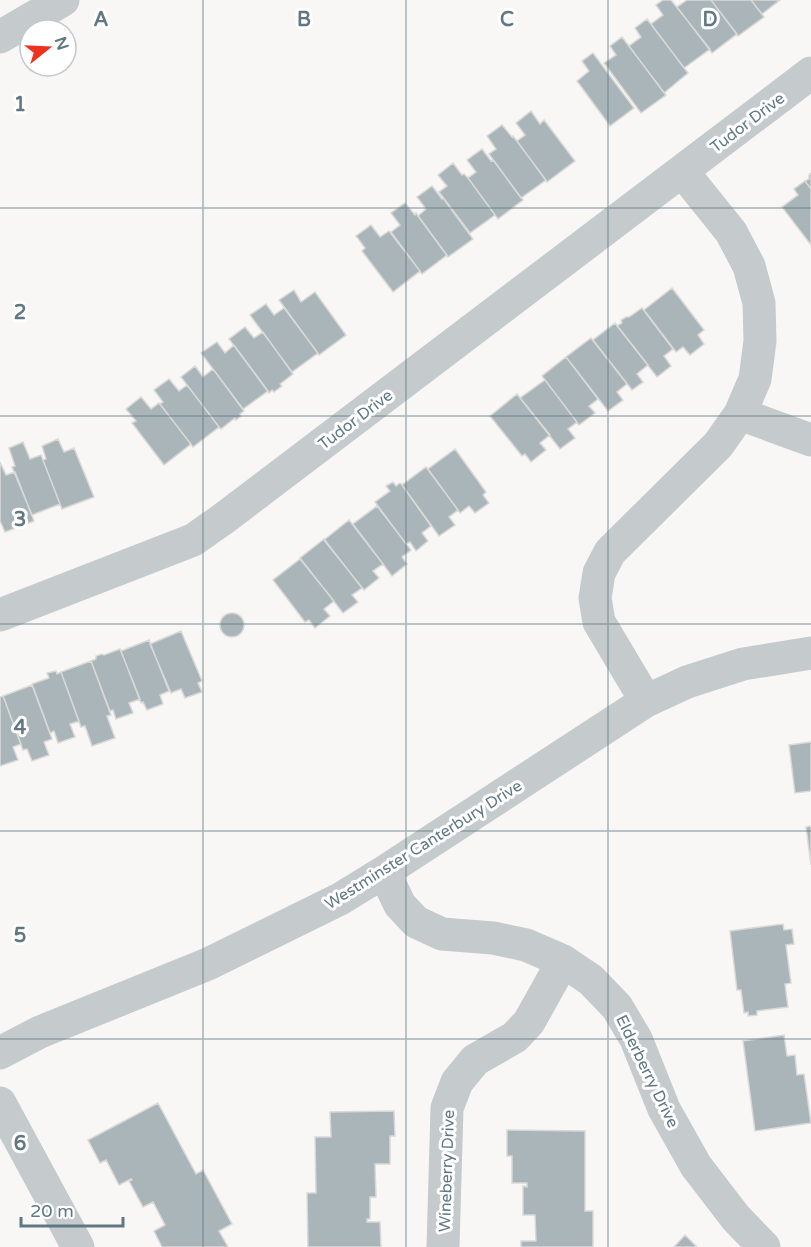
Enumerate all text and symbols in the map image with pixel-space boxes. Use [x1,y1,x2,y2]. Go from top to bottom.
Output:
text: A [94,8,109,32]
text: B [297,8,311,32]
text: C [500,8,514,32]
text: D [702,8,718,32]
north arrow [18,18,78,78]
text: N [50,34,73,53]
street label: Tudor Drive [706,88,789,157]
text: 1 [14,93,26,117]
text: 2 [14,301,26,325]
street label: Tudor Drive [314,385,397,454]
text: 3 [14,508,26,532]
text: 4 [14,716,27,740]
street label: Westminster Canterbury Drive [321,776,526,914]
text: 5 [14,924,26,948]
street label: Elderberry Drive [611,1012,683,1131]
street label: Wineberry Drive [435,1110,459,1233]
text: 6 [14,1132,26,1156]
scale bar [21,1190,123,1228]
text: 20 m [30,1200,74,1222]

